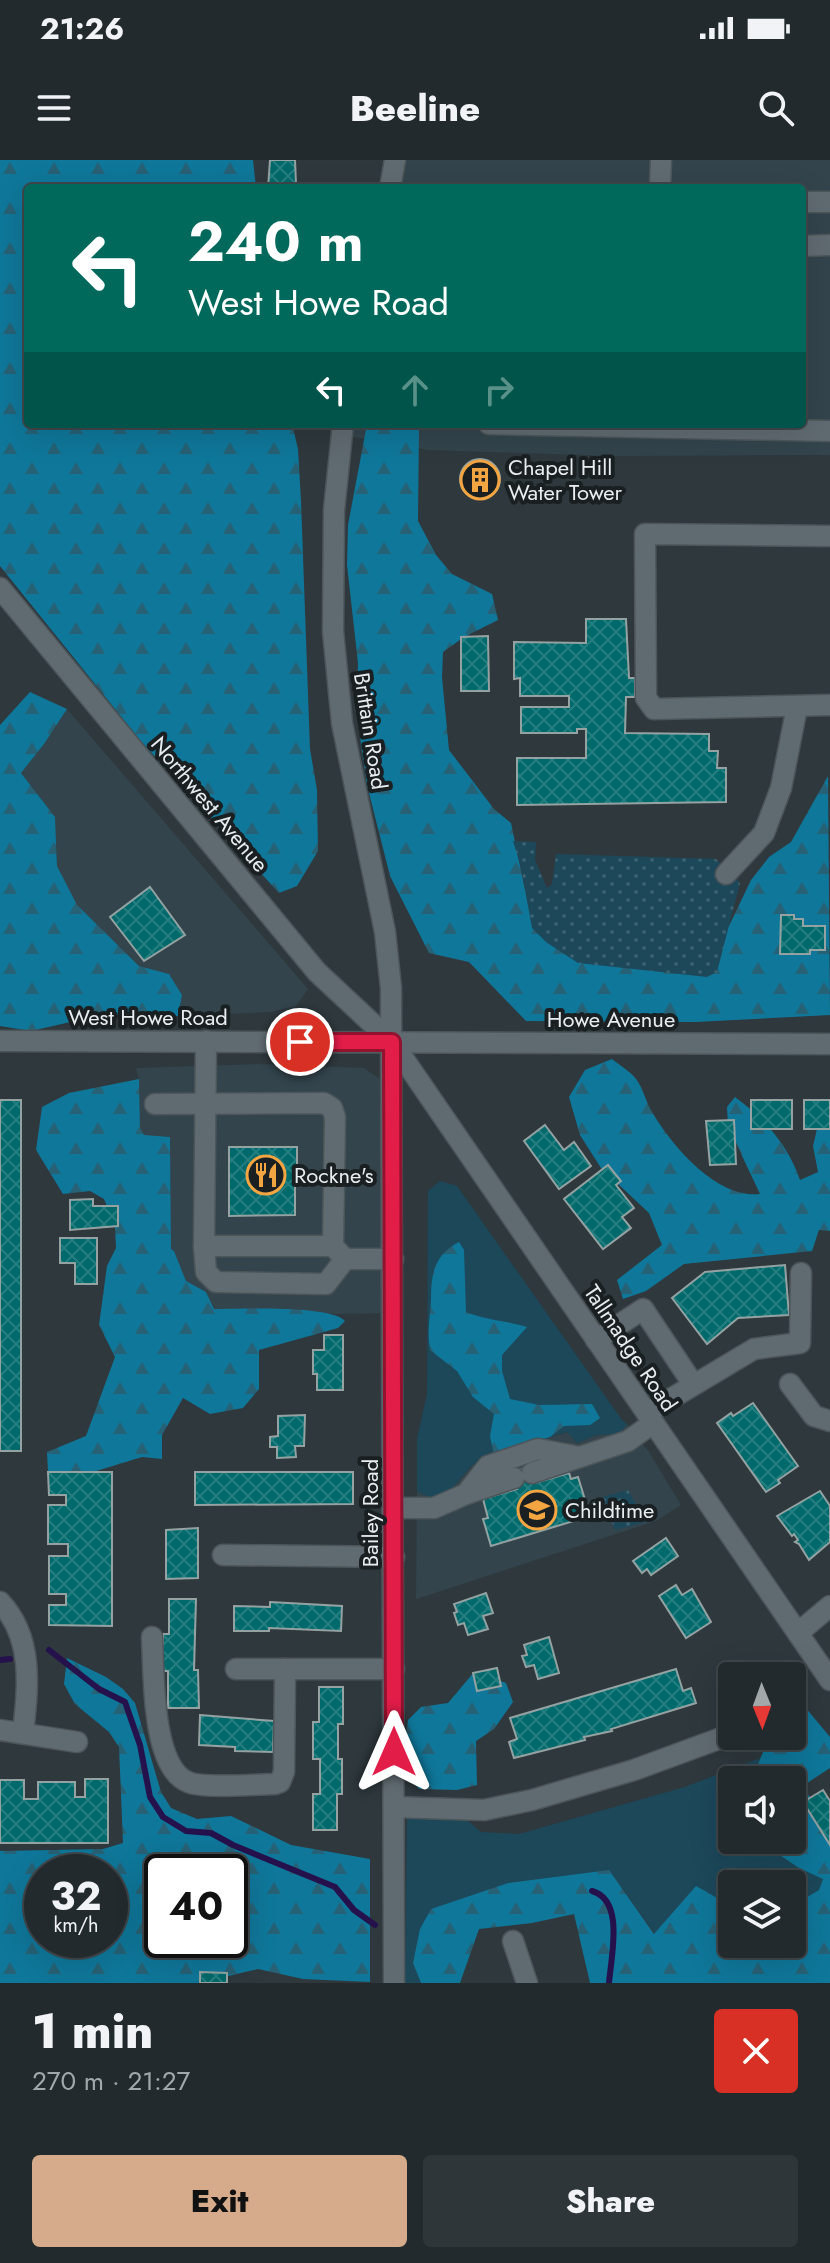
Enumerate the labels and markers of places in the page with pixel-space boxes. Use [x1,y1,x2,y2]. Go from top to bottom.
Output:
place label: Chapel Hill Water Tower [508,451,623,508]
building icon: Chapel Hill Water Tower [459,459,501,501]
pin [266,1008,334,1076]
restaurant icon: Rockne's [245,1154,287,1196]
place label: Rockne's [294,1159,374,1191]
school or university icon: Childtime [516,1489,558,1531]
place label: Childtime [565,1494,654,1526]

